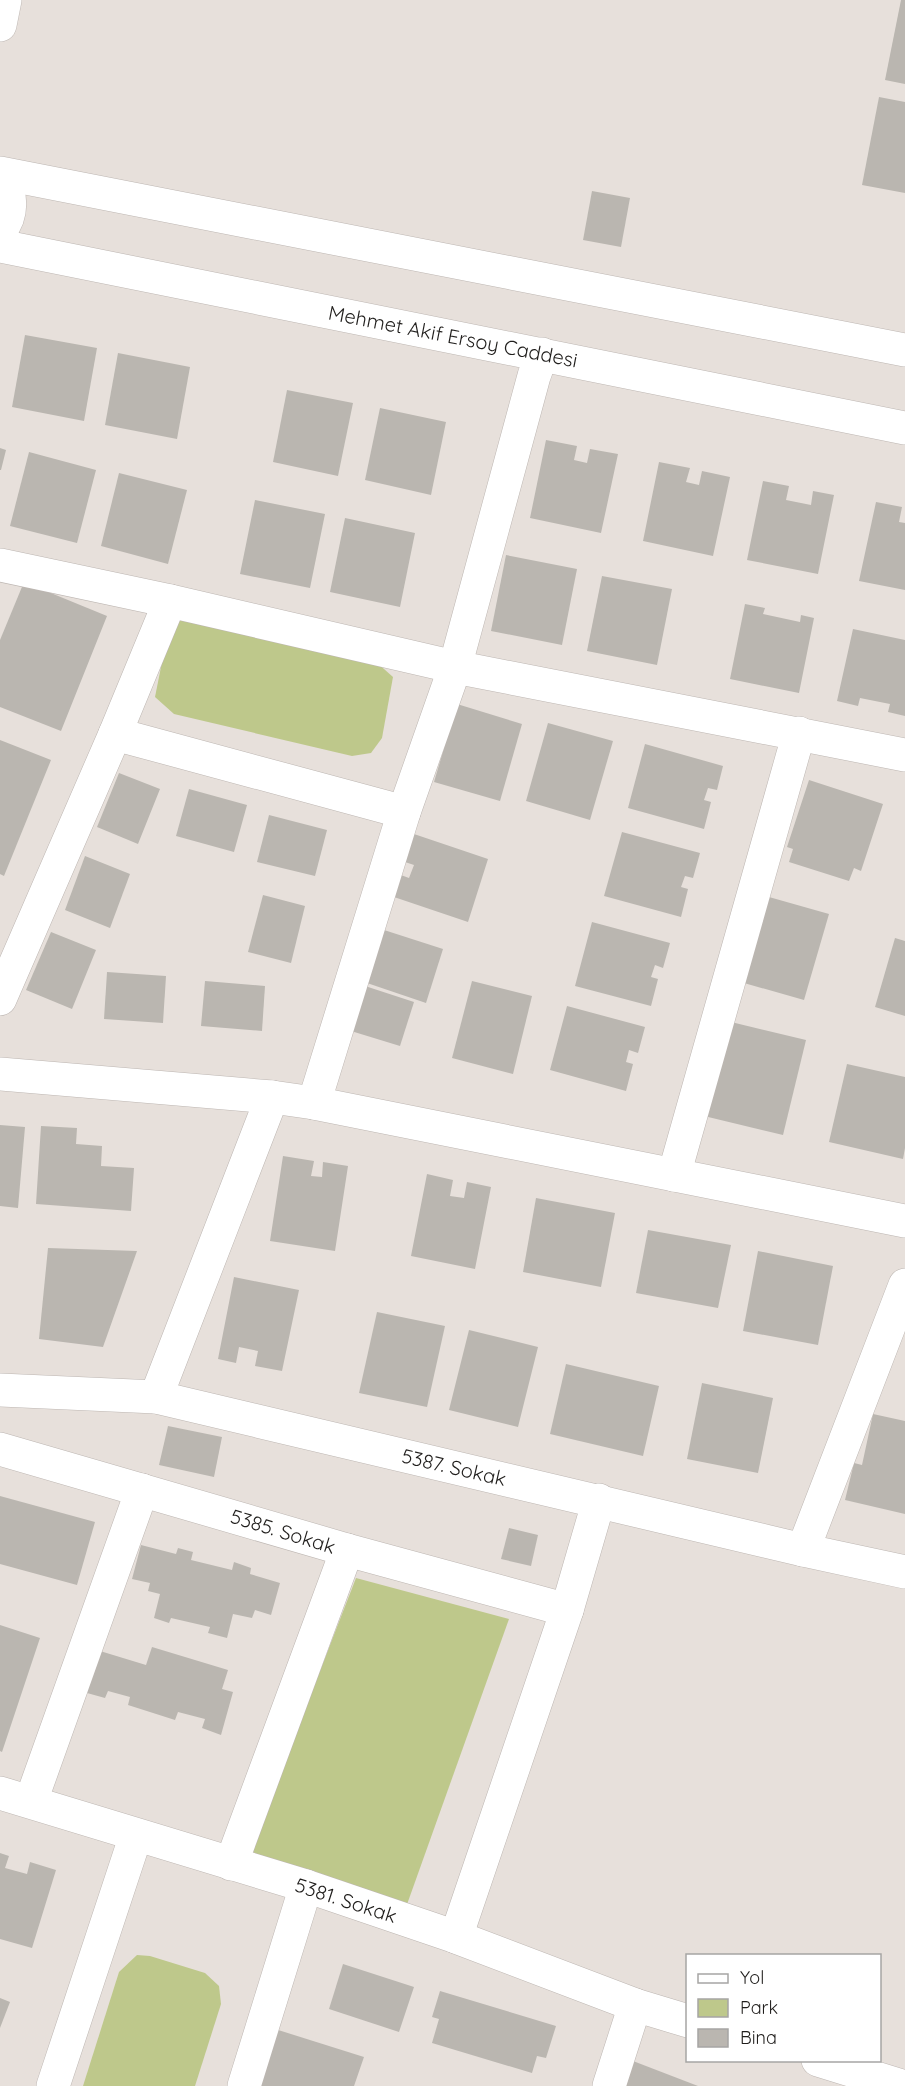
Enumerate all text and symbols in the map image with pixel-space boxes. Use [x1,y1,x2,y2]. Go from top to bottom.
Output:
street label: Mehmet Akif Ersoy Caddesi [326,300,580,372]
street label: 5387. Sokak [399,1443,509,1491]
street label: 5385. Sokak [228,1503,338,1559]
street label: 5381. Sokak [292,1872,400,1928]
legend [686,1954,881,2062]
text: Yol [740,1966,764,1989]
text: Park [740,1996,778,2019]
text: Bina [740,2026,777,2049]

